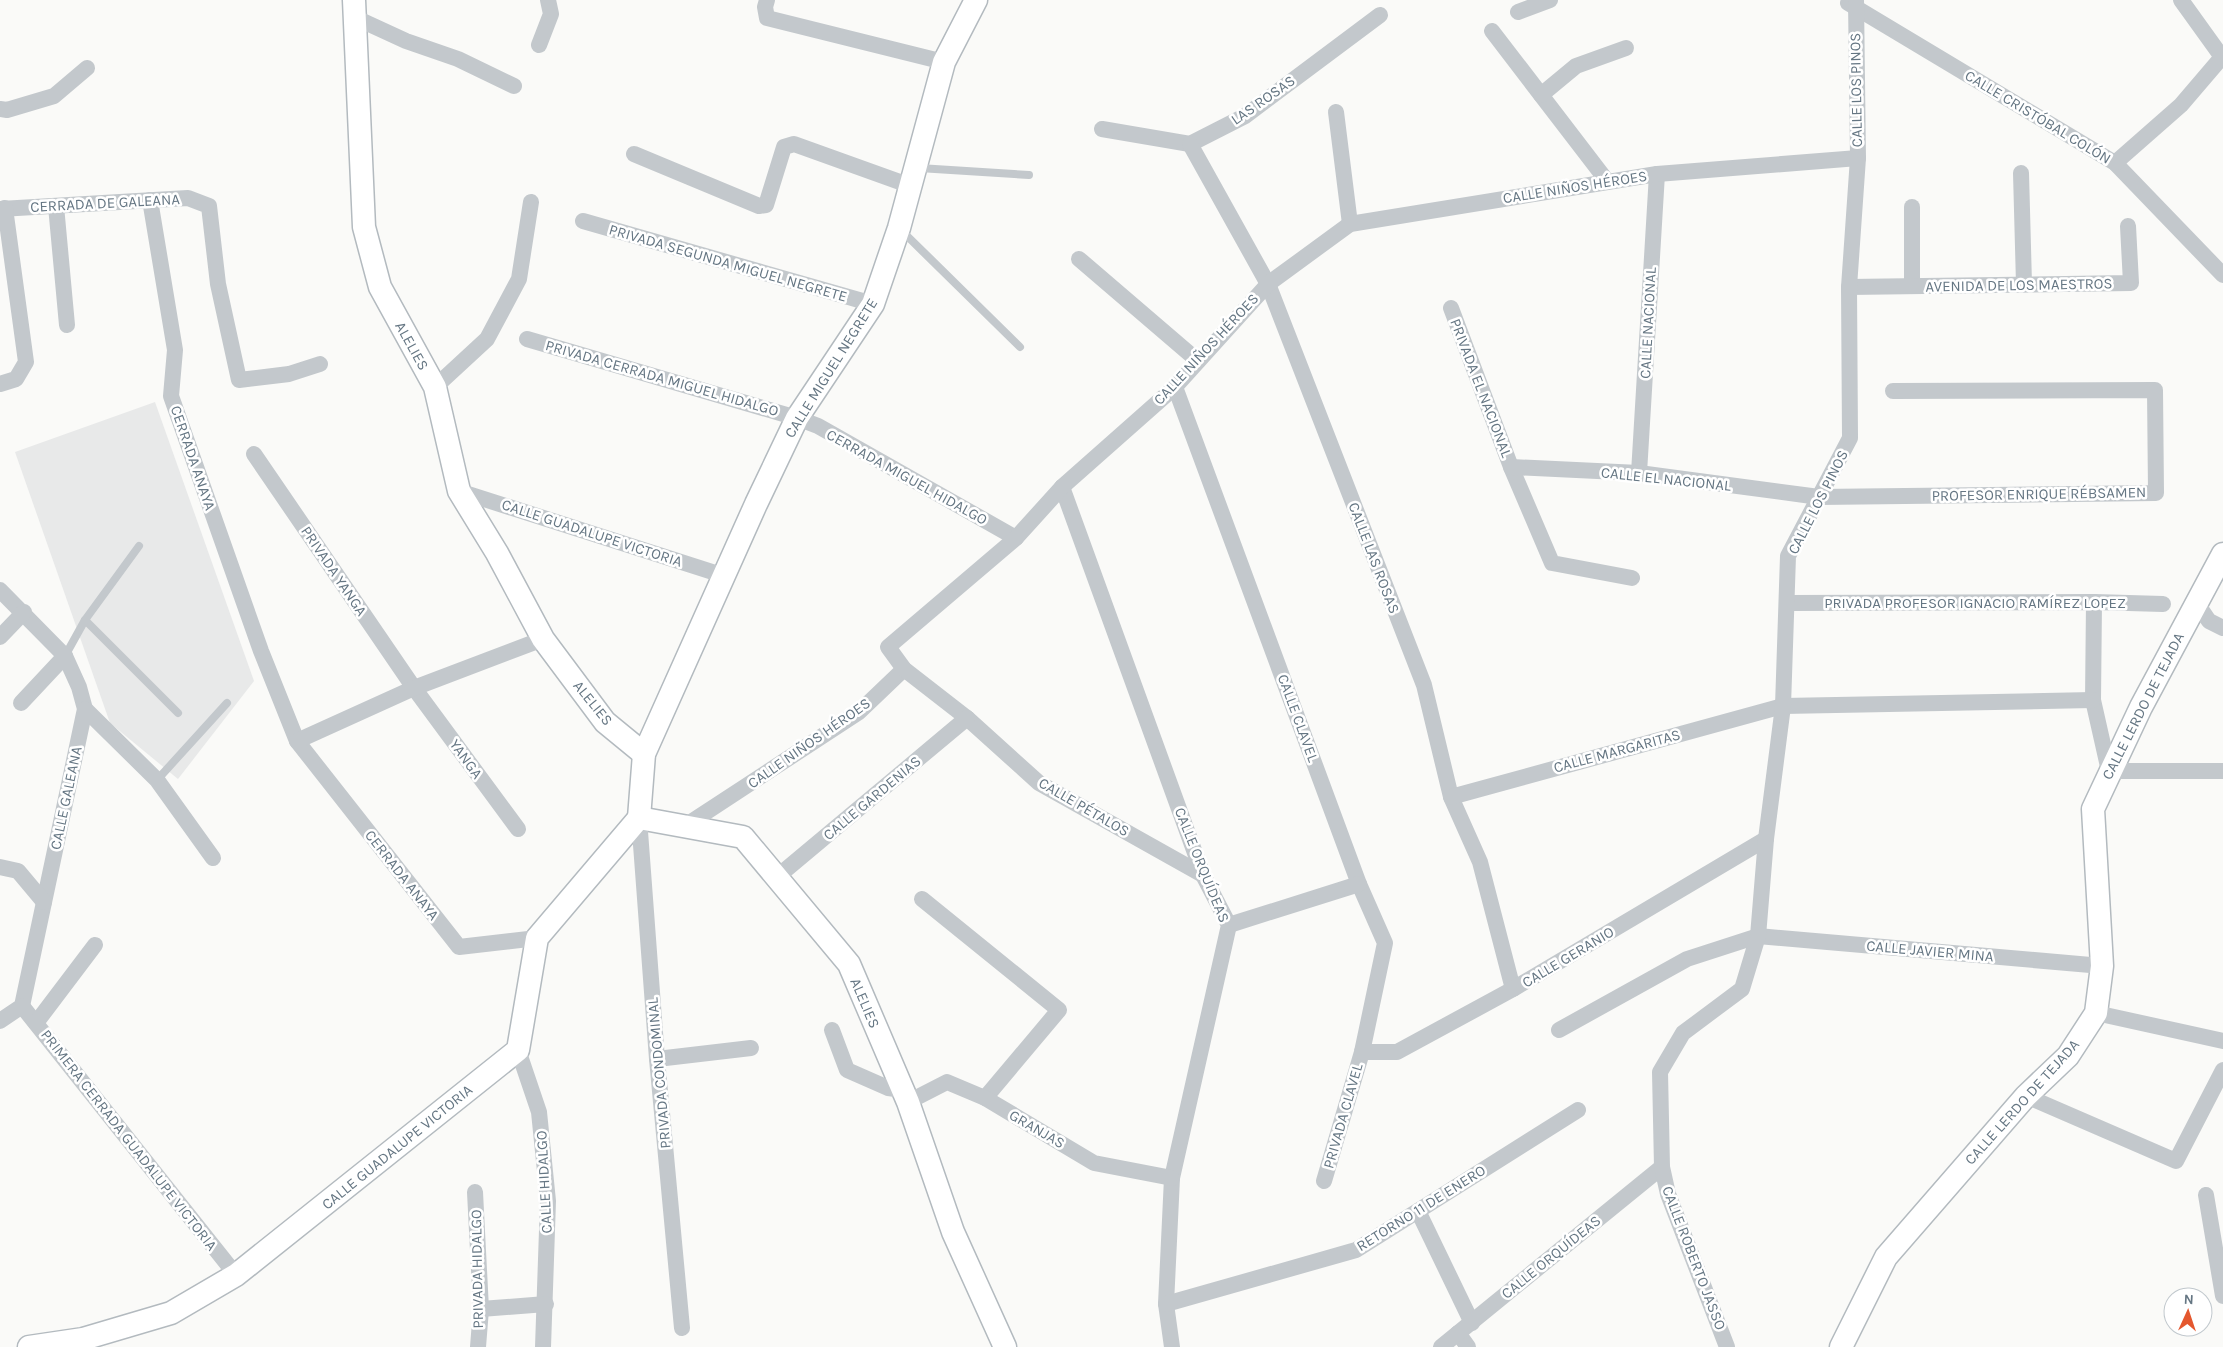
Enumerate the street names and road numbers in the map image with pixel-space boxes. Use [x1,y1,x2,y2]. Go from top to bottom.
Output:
street label: CALLE LOS PINOS [1846,33,1866,147]
street label: CALLE CRISTÓBAL COLÓN [1962,66,2114,168]
street label: LAS ROSAS [1228,71,1298,129]
street label: CALLE NIÑOS HÉROES [1502,167,1648,207]
street label: CERRADA DE GALEANA [30,190,181,216]
street label: PRIVADA SEGUNDA MIGUEL NEGRETE [607,220,849,306]
street label: CALLE NACIONAL [1636,267,1660,379]
street label: AVENIDA DE LOS MAESTROS [1925,274,2113,296]
street label: CALLE NIÑOS HÉROES [1150,290,1262,408]
street label: CALLE MIGUEL NEGRETE [781,295,881,441]
street label: PRIVADA EL NACIONAL [1446,316,1516,460]
street label: ALELIES [391,319,433,373]
street label: PRIVADA CERRADA MIGUEL HIDALGO [543,336,781,420]
street label: CERRADA ANAYA [167,403,219,513]
street label: CERRADA MIGUEL HIDALGO [823,425,991,529]
street label: CALLE LOS PINOS [1784,447,1852,557]
street label: CALLE EL NACIONAL [1600,463,1732,495]
street label: PROFESOR ENRIQUE RÉBSAMEN [1932,483,2146,505]
street label: CALLE GUADALUPE VICTORIA [500,495,685,571]
street label: CALLE LAS ROSAS [1345,500,1403,616]
street label: PRIVADA YANGA [297,523,371,620]
street label: PRIVADA PROFESOR IGNACIO RAMÍREZ LOPEZ [1824,594,2126,612]
street label: CALLE LERDO DE TEJADA [2098,629,2188,783]
street label: CALLE CLAVEL [1274,672,1322,764]
street label: ALELIES [569,677,617,729]
street label: CALLE NIÑOS HÉROES [744,694,874,792]
street label: CALLE MARGARITAS [1552,725,1682,777]
street label: YANGA [446,736,487,783]
street label: CALLE GALEANA [46,744,86,851]
street label: CALLE GARDENIAS [820,752,924,844]
street label: CALLE PÉTALOS [1035,774,1133,840]
street label: CALLE ORQUÍDEAS [1171,805,1233,925]
street label: CERRADA ANAYA [361,826,443,924]
street label: CALLE GERANIO [1519,923,1617,991]
street label: CALLE JAVIER MINA [1866,936,1995,966]
street label: ALELIES [846,975,884,1031]
street label: PRIVADA CONDOMINAL [643,997,675,1149]
street label: PRIMERA CERRADA GUADALUPE VICTORIA [37,1026,221,1254]
street label: CALLE LERDO DE TEJADA [1961,1035,2083,1168]
street label: PRIVADA CLAVEL [1319,1061,1367,1171]
street label: CALLE GUADALUPE VICTORIA [318,1080,476,1213]
street label: GRANJAS [1006,1106,1068,1152]
street label: CALLE HIDALGO [532,1130,556,1234]
street label: RETORNO 11 DE ENERO [1353,1161,1489,1255]
street label: CALLE ROBERTO JASSO [1658,1183,1730,1333]
street label: PRIVADA HIDALGO [467,1209,487,1329]
street label: CALLE ORQUÍDEAS [1498,1211,1604,1303]

